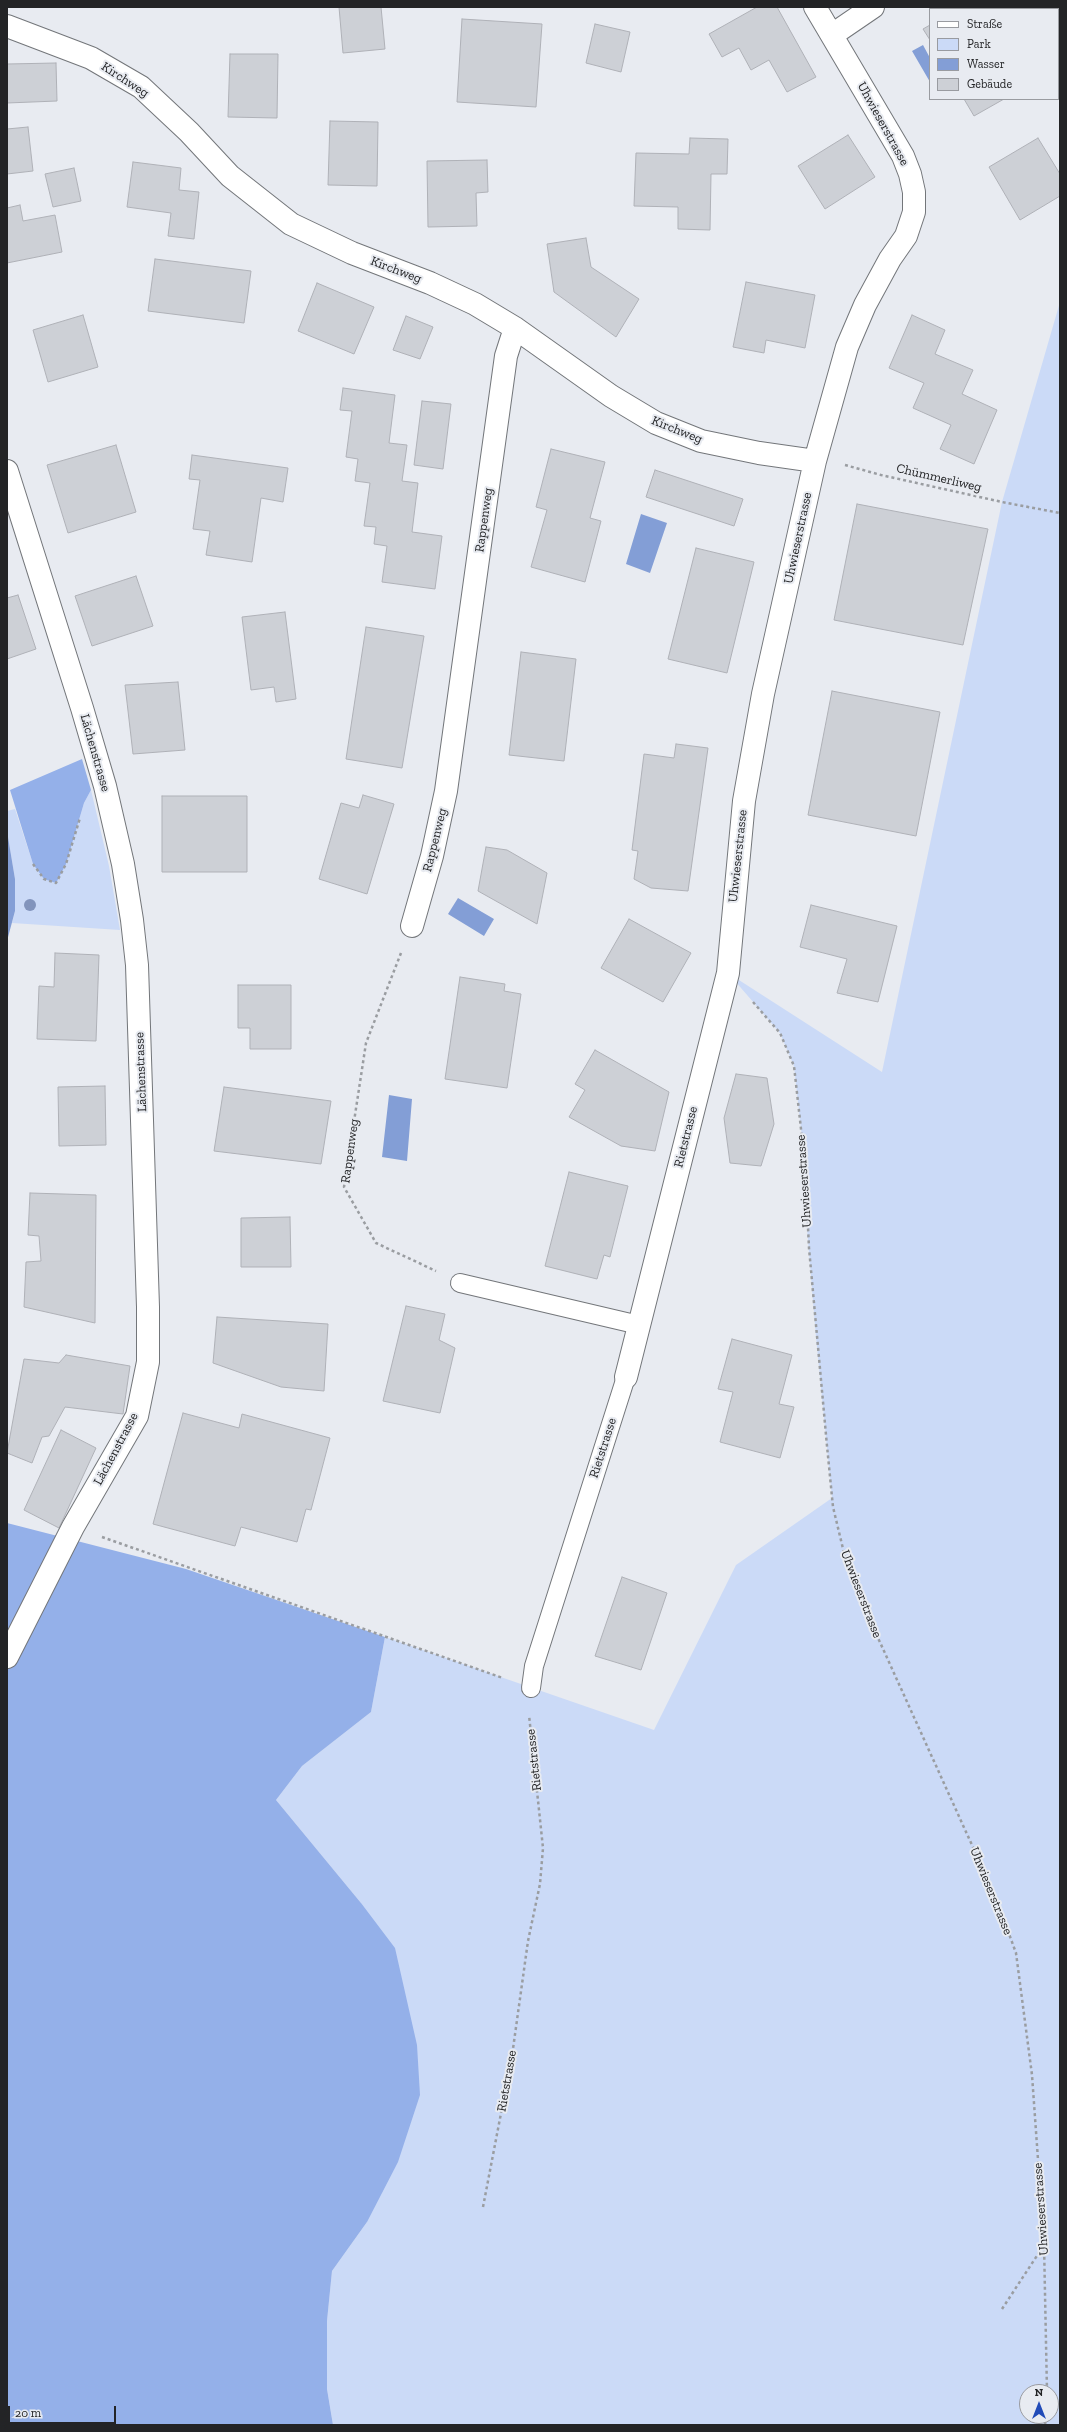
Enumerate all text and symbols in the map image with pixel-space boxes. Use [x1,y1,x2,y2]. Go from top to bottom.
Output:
legend [929,8,1059,100]
text: Straße [967,17,1002,31]
text: Park [967,37,991,51]
text: Wasser [967,57,1005,71]
street label: Kirchweg [98,59,152,101]
text: Gebäude [967,77,1012,91]
street label: Uhwieserstrasse [854,80,912,168]
street label: Kirchweg [368,253,424,287]
street label: Kirchweg [649,413,705,447]
street label: Chümmerliweg [895,461,983,495]
street label: Rappenweg [472,487,496,553]
street label: Uhwieserstrasse [781,491,815,585]
street label: Lächenstrasse [76,712,114,794]
street label: Rappenweg [420,807,450,873]
street label: Uhwieserstrasse [725,809,751,903]
street label: Lächenstrasse [132,1032,150,1112]
street label: Rietstrasse [671,1105,701,1169]
street label: Rappenweg [338,1118,362,1184]
street label: Uhwieserstrasse [793,1134,815,1228]
street label: Lächenstrasse [90,1410,142,1488]
street label: Rietstrasse [586,1416,620,1480]
street label: Uhwieserstrasse [837,1548,885,1640]
street label: Rietstrasse [523,1728,545,1792]
street label: Uhwieserstrasse [966,1845,1016,1937]
street label: Rietstrasse [494,2049,520,2113]
street label: Uhwieserstrasse [1030,2162,1052,2256]
north arrow [1019,2384,1059,2424]
text: N [1035,2386,1043,2399]
scale bar [10,2398,118,2424]
text: 20 m [15,2406,41,2420]

